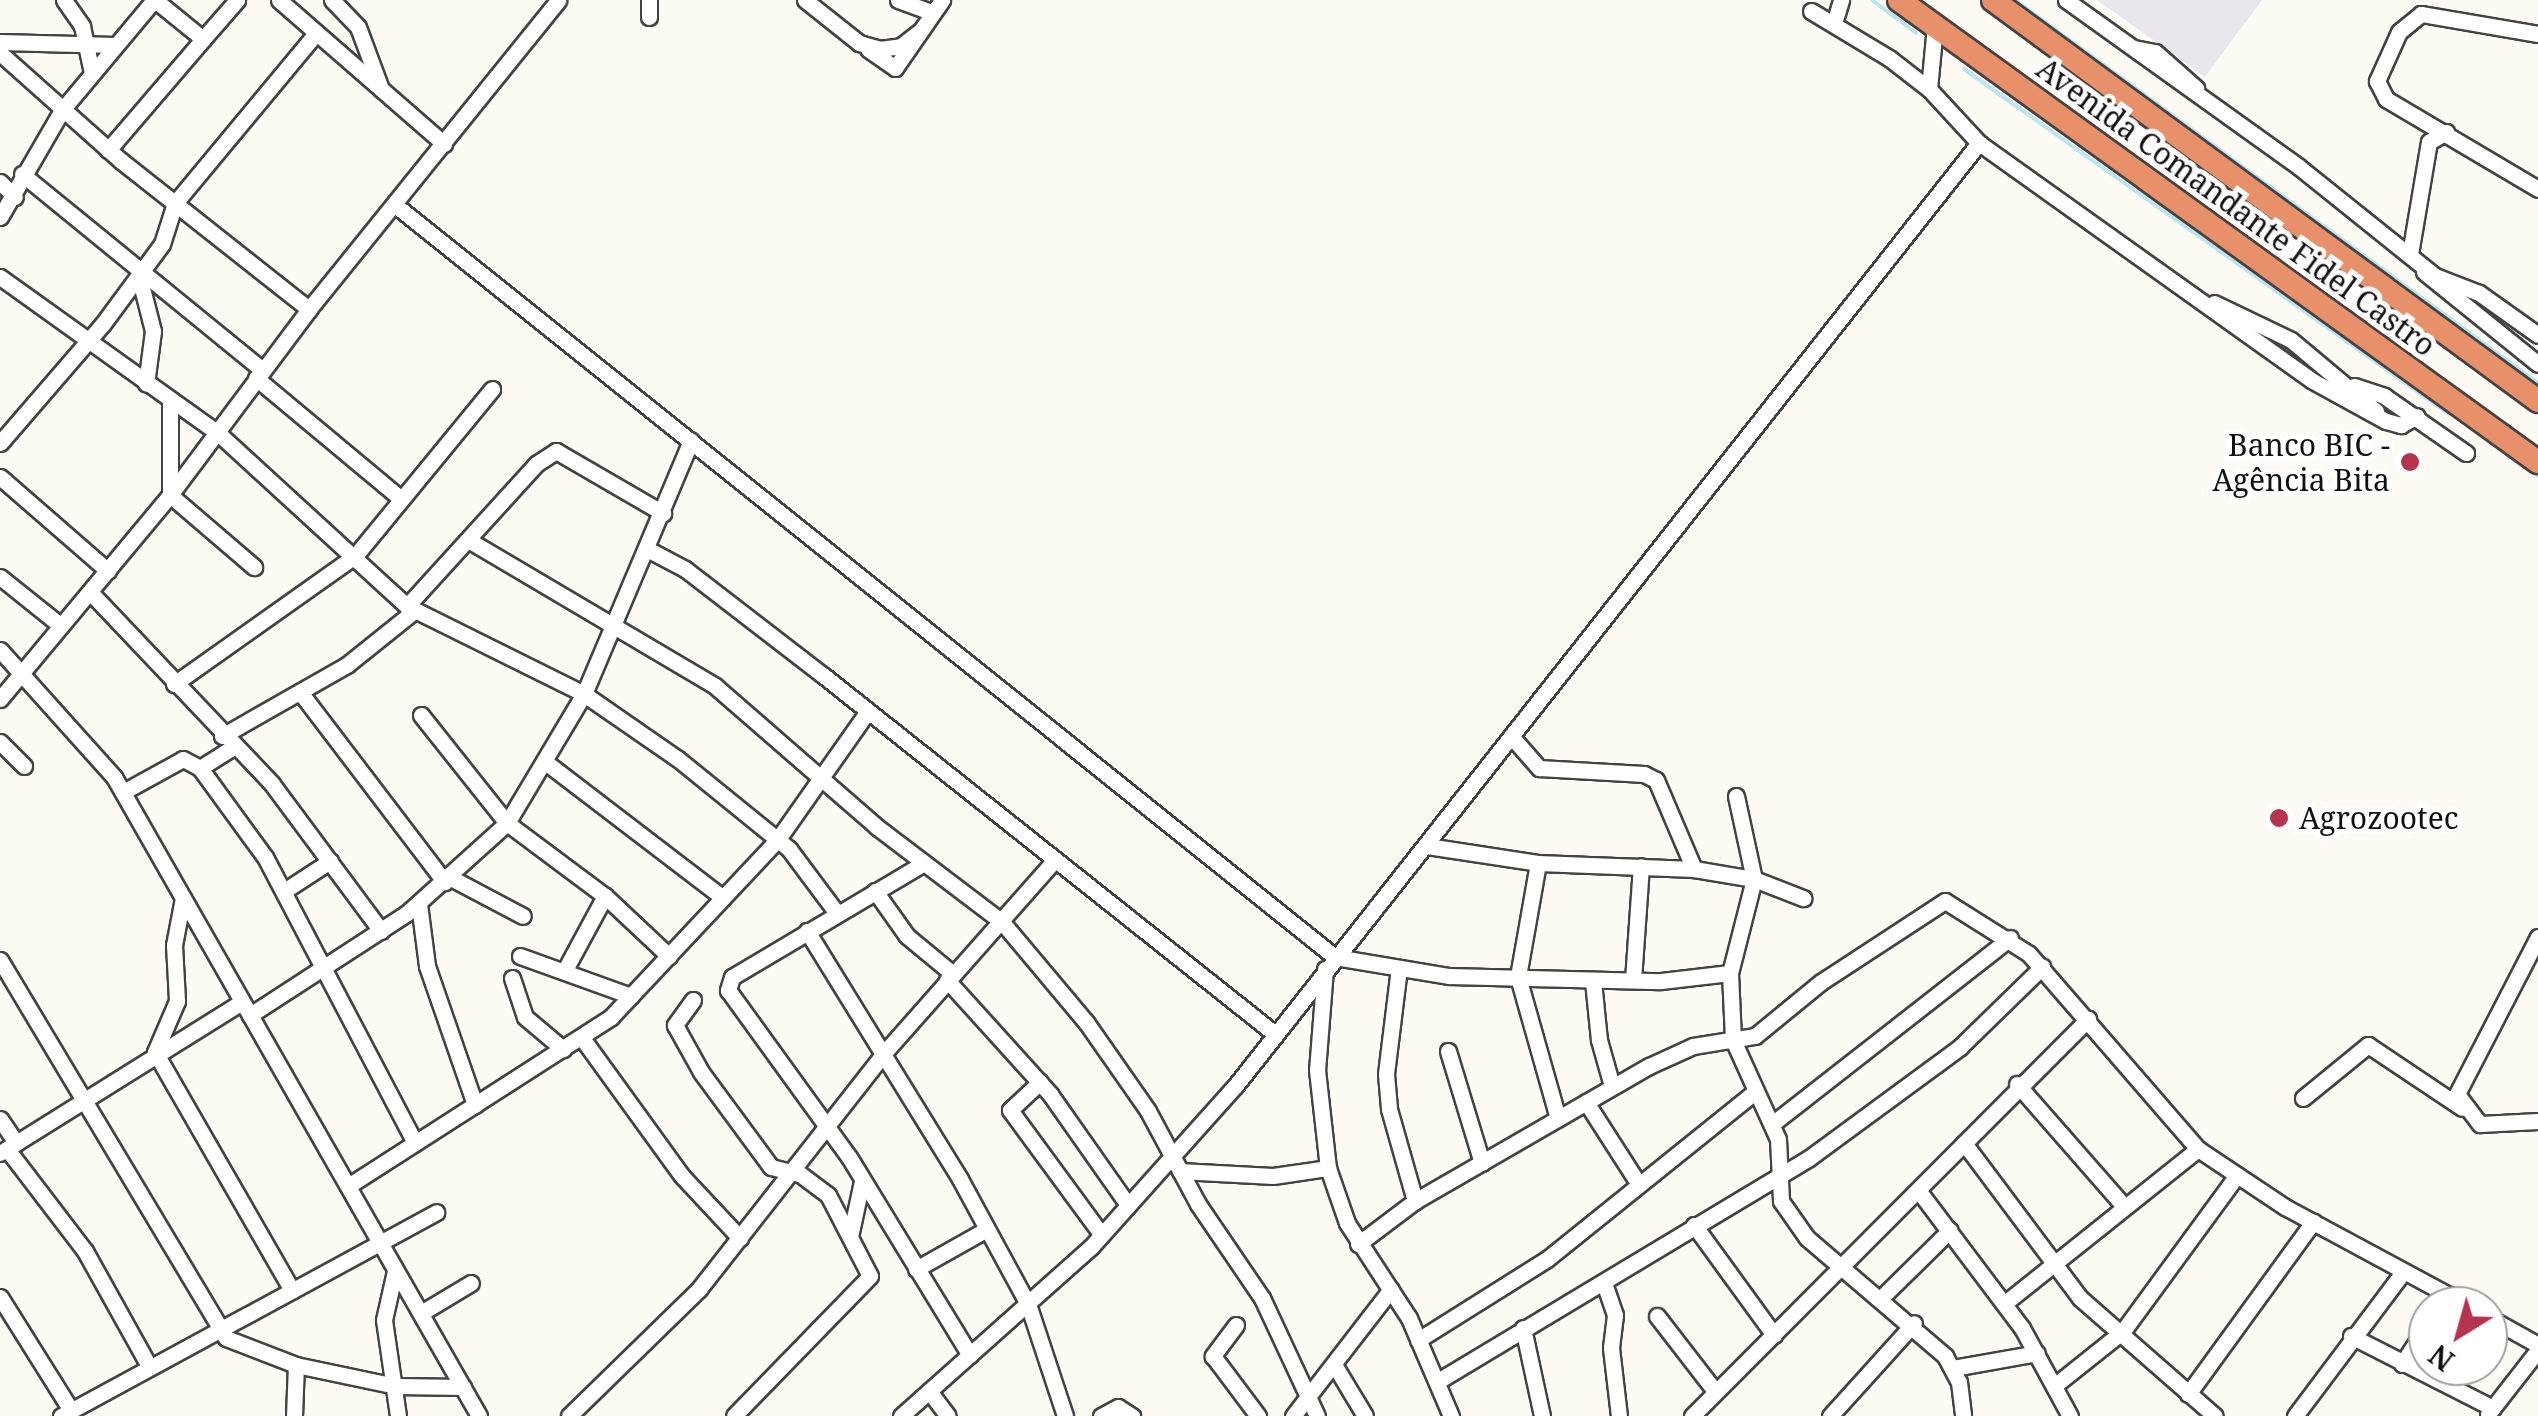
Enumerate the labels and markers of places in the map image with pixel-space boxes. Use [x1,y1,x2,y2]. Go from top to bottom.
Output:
place label: Banco BIC - Agência Bita [2212,427,2390,498]
marker: Banco BIC - Agência Bita [2399,451,2421,473]
place label: Agrozootec [2299,800,2458,836]
marker: Agrozootec [2268,807,2290,829]

